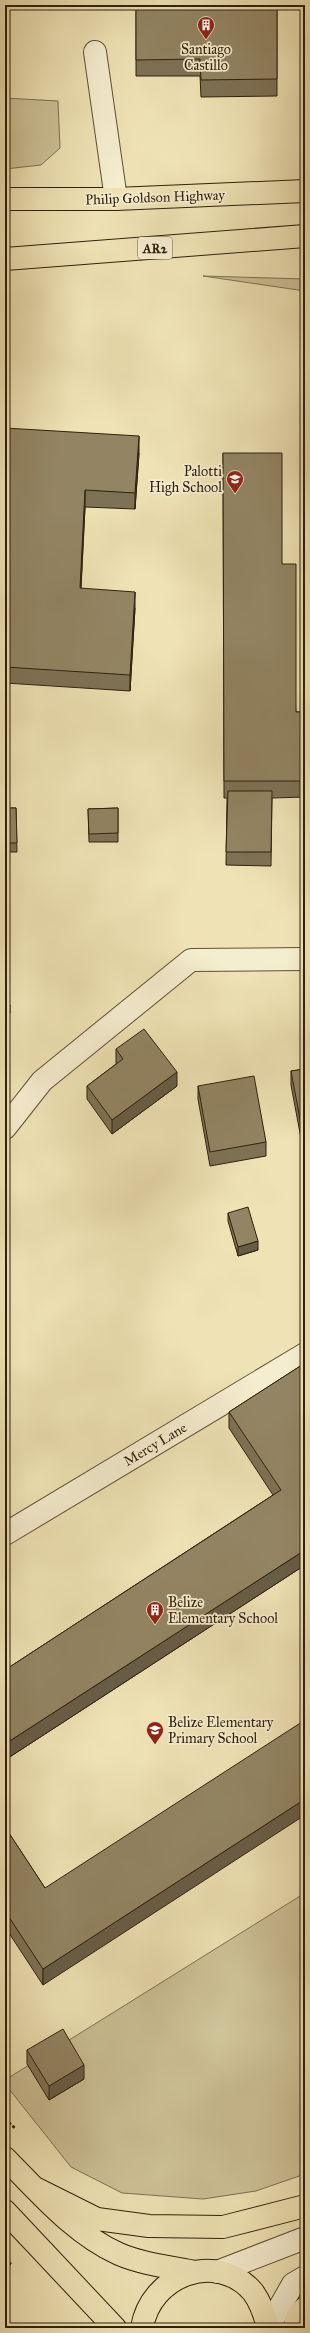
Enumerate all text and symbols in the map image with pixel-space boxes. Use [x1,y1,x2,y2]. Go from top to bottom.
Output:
building icon: Santiago Castillo [196,15,216,40]
place label: Santiago Castillo [181,41,231,74]
street label: Philip Goldson Highway [85,187,226,208]
road number: AR2 [138,237,172,259]
place label: Palotti High School [149,463,222,496]
school or university icon: Palotti High School [225,469,245,494]
street label: Mercy Lane [121,1419,190,1470]
place label: Belize Elementary School [168,1594,278,1627]
building icon: Belize Elementary School [145,1600,165,1625]
place label: Belize Elementary Primary School [168,1714,274,1747]
school or university icon: Belize Elementary Primary School [145,1720,165,1745]

